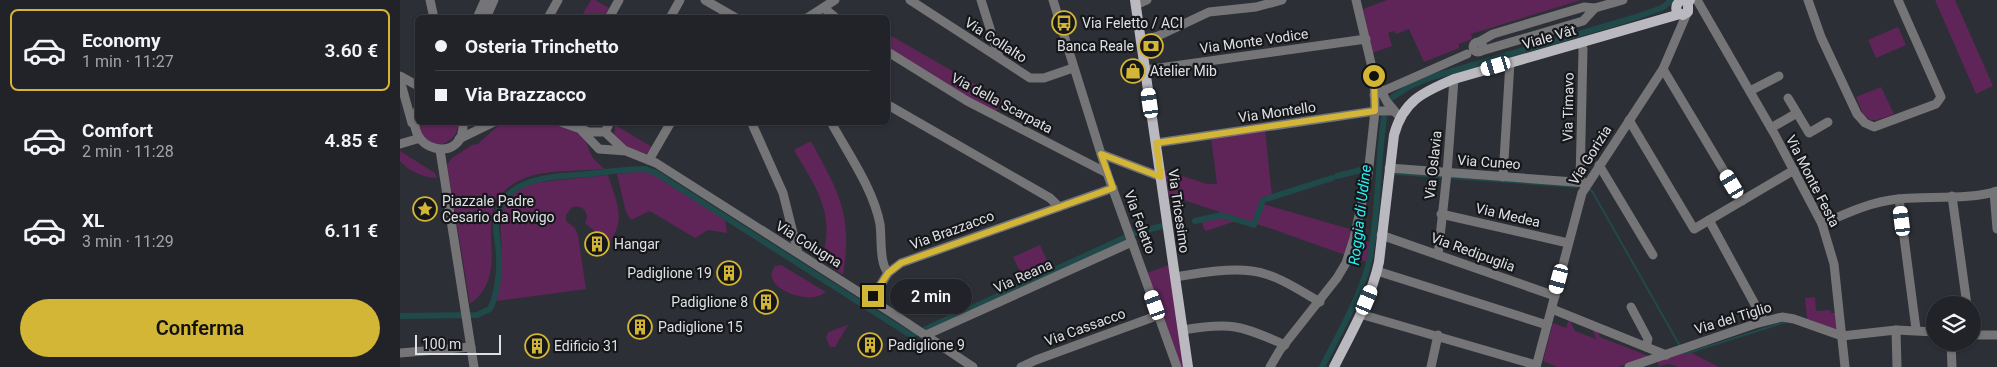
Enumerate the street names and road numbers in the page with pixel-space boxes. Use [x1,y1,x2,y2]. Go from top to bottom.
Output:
street label: Via Collalto [962,14,1030,66]
street label: Viale Vât [1520,22,1578,52]
street label: Via Monte Vodice [1199,25,1309,57]
street label: Via della Scarpata [949,70,1055,136]
street label: Via Timavo [1559,72,1577,142]
street label: Via Montello [1237,99,1317,125]
street label: Via Gorizia [1565,122,1615,188]
street label: Via Oslavia [1421,130,1445,200]
street label: Via Monte Festa [1783,132,1843,230]
street label: Via Cuneo [1457,152,1521,172]
street label: Via Tricesimo [1165,168,1193,254]
street label: Via Feletto [1121,188,1159,256]
street label: Via Medea [1474,200,1542,230]
street label: Via Brazzacco [908,207,996,253]
street label: Via Colugna [773,217,845,271]
street label: Via Redipuglia [1429,229,1517,275]
street label: Via Reana [991,256,1055,296]
street label: Via del Tiglio [1693,299,1773,337]
street label: Via Cassacco [1042,305,1128,349]

